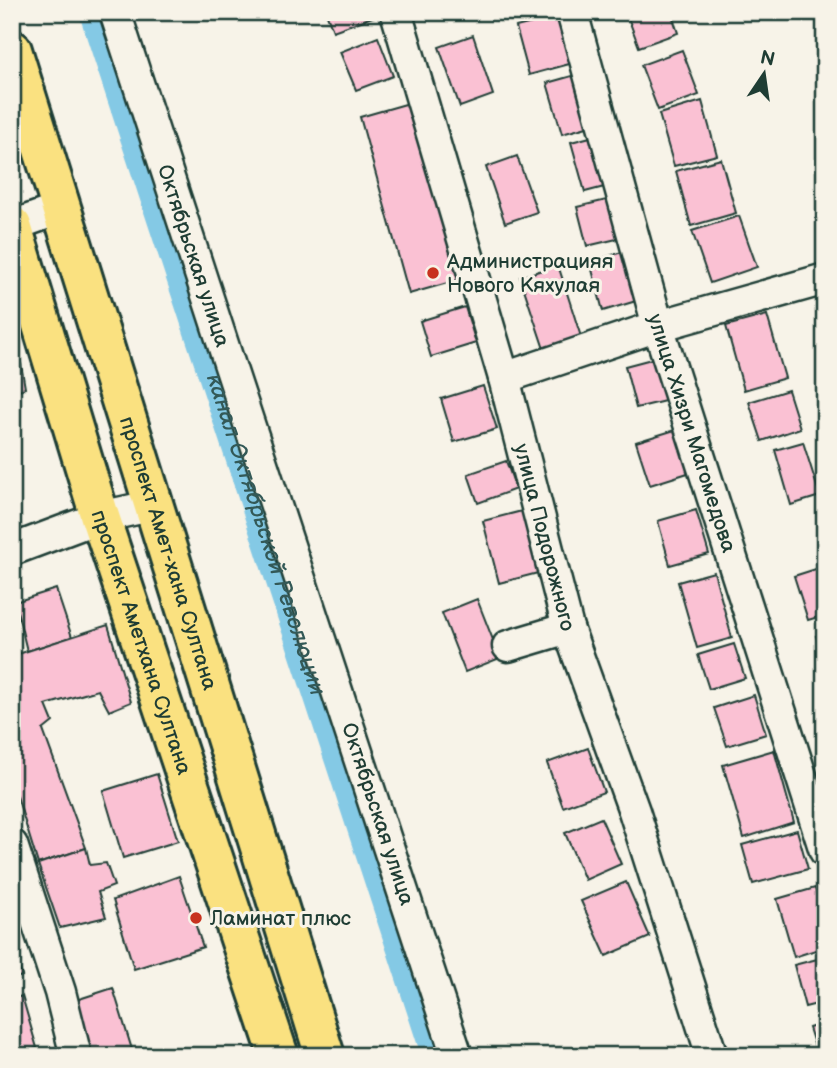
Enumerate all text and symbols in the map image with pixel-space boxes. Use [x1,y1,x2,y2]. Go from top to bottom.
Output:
north arrow [728,38,798,108]
text: N [758,46,777,72]
street label: Октябрьская улица [152,161,236,351]
place label: Администрацияя Нового Кяхулая [446,249,613,298]
marker: Администрацияя Нового Кяхулая [425,265,441,281]
street label: улица Хизри Магомедова [643,311,742,556]
water label: канал Октябрьской Революции [200,370,332,699]
street label: проспект Амет-хана Султана [114,413,223,694]
street label: улица Подорожного [509,441,581,634]
street label: проспект Аметхана Султана [86,507,197,778]
street label: Октябрьская улица [337,719,420,909]
place label: Ламинат плюс [209,906,351,931]
marker: Ламинат плюс [188,910,204,926]

